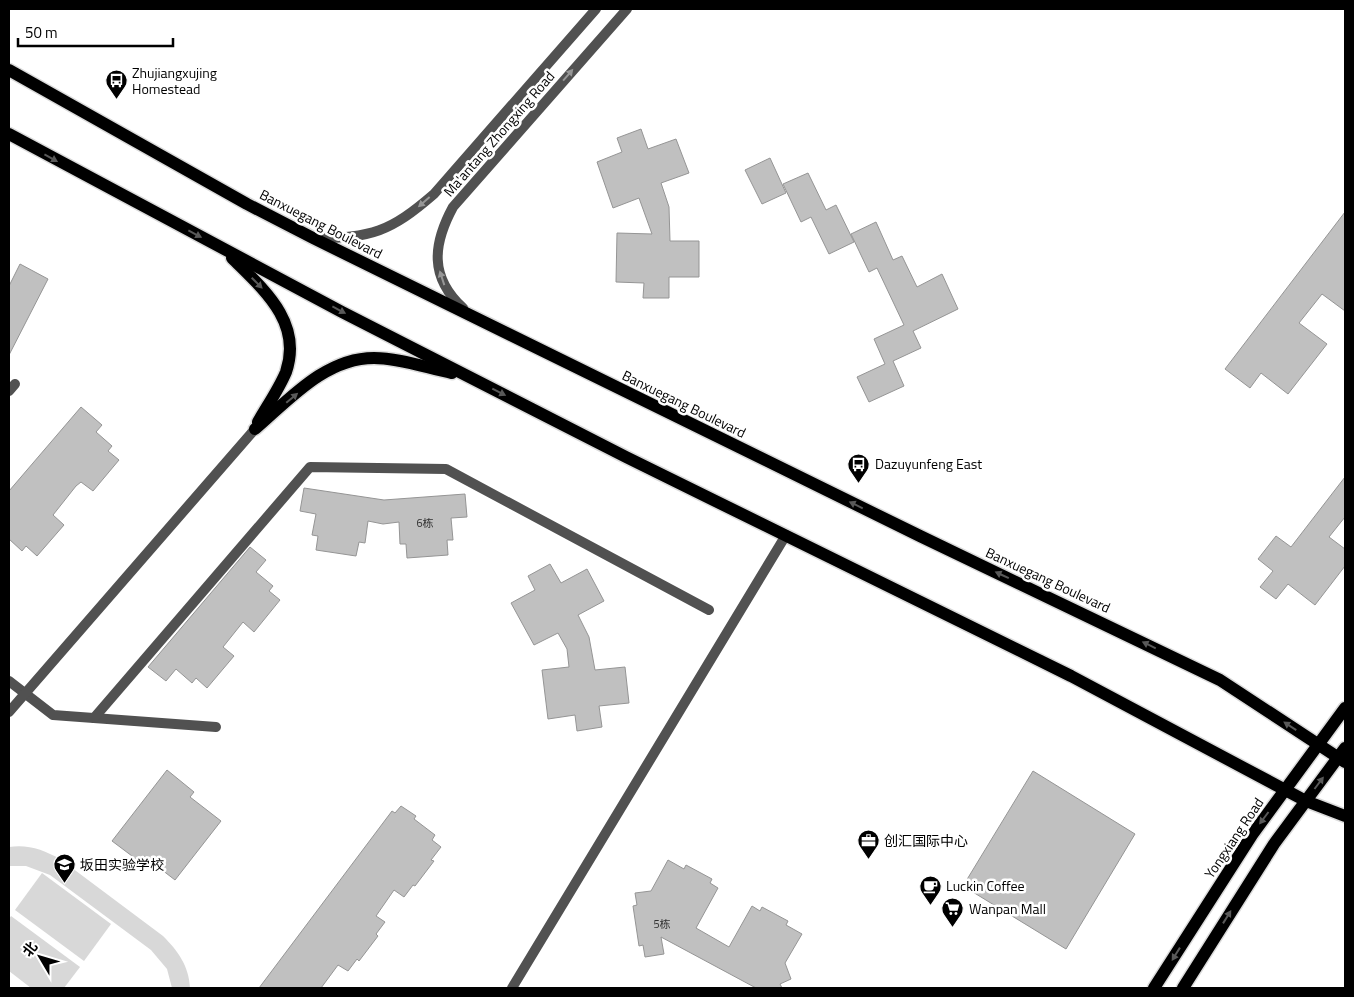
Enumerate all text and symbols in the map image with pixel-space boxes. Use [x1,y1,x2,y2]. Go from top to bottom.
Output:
scale bar [18,15,172,47]
text: 50 m [25,21,58,44]
place label: Zhujiangxujing Homestead [132,62,217,99]
street label: Ma'antang Zhongxing Road [438,66,559,201]
bus stop icon: Zhujiangxujing Homestead [104,69,128,100]
one-way arrow [562,70,574,82]
one-way arrow [45,153,58,162]
street label: Banxuegang Boulevard [256,183,386,264]
one-way arrow [418,197,431,208]
one-way arrow [188,230,202,238]
one-way arrow [438,270,446,285]
one-way arrow [251,277,263,289]
one-way arrow [331,306,346,314]
street label: Banxuegang Boulevard [619,364,750,443]
one-way arrow [492,388,506,396]
one-way arrow [285,392,298,403]
bus stop icon: Dazuyunfeng East [847,452,871,483]
place label: Dazuyunfeng East [875,453,982,474]
one-way arrow [849,501,863,509]
house number: 6栋 [416,515,434,531]
street label: Banxuegang Boulevard [982,541,1114,618]
one-way arrow [995,571,1009,579]
one-way arrow [1142,641,1156,649]
one-way arrow [1283,721,1297,730]
one-way arrow [1314,776,1324,790]
street label: Yongxiang Road [1199,793,1268,882]
one-way arrow [1259,811,1269,825]
office icon: 创汇国际中心 [856,829,880,860]
place label: 创汇国际中心 [884,830,968,851]
school or university icon: 坂田实验学校 [52,853,76,884]
place label: 坂田实验学校 [80,854,164,875]
cafe icon: Luckin Coffee [918,874,942,905]
place label: Luckin Coffee [946,875,1025,896]
supermarket icon: Wanpan Mall [941,897,965,928]
place label: Wanpan Mall [969,898,1046,919]
one-way arrow [1223,911,1232,924]
house number: 5栋 [653,916,671,932]
north arrow [15,932,65,982]
text: 北 [17,937,42,961]
one-way arrow [1171,948,1180,961]

